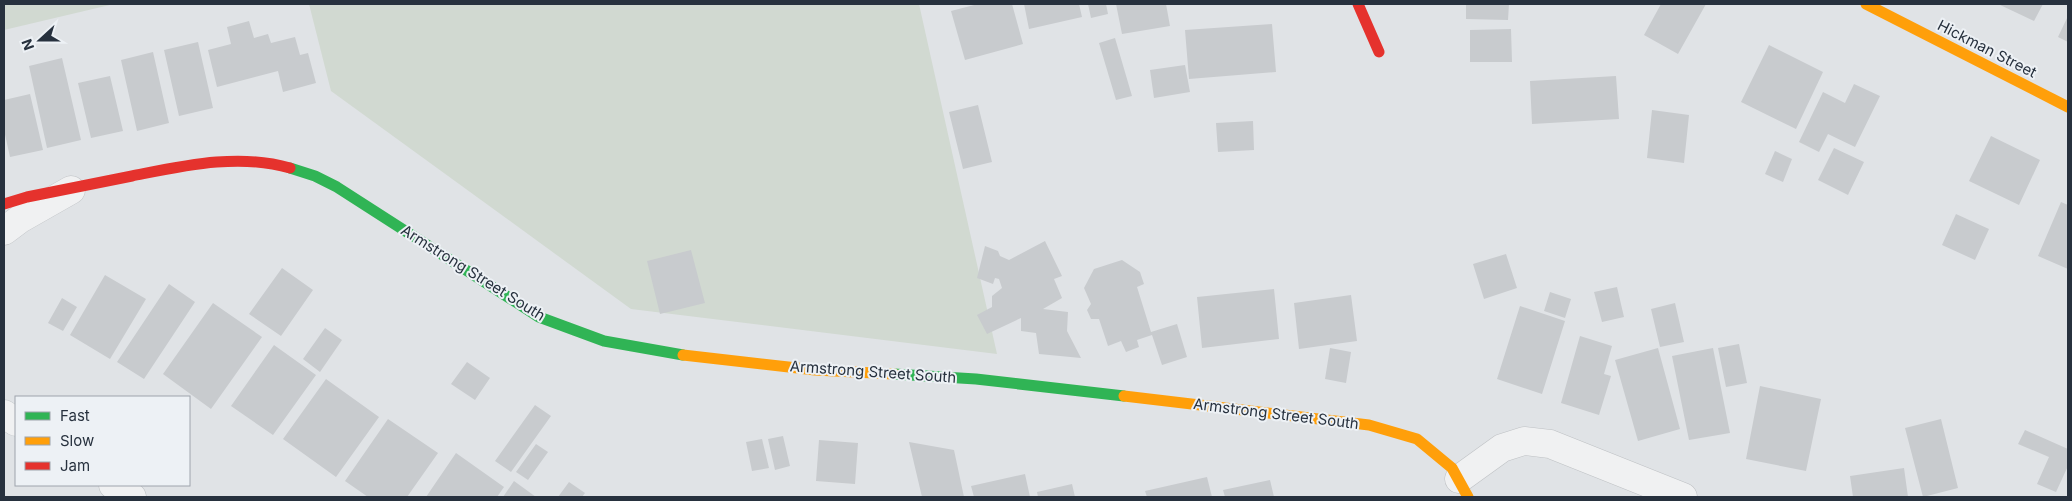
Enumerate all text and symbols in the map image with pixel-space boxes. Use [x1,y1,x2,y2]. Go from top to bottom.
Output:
north arrow [15,15,65,65]
street label: Hickman Street [1935,15,2040,82]
text: N [18,37,37,53]
street label: Armstrong Street South [398,220,549,325]
street label: Armstrong Street South [789,356,957,387]
street label: Armstrong Street South [1192,394,1360,433]
legend [15,396,190,486]
text: Fast [60,406,90,425]
text: Slow [60,431,94,450]
text: Jam [60,456,90,475]

